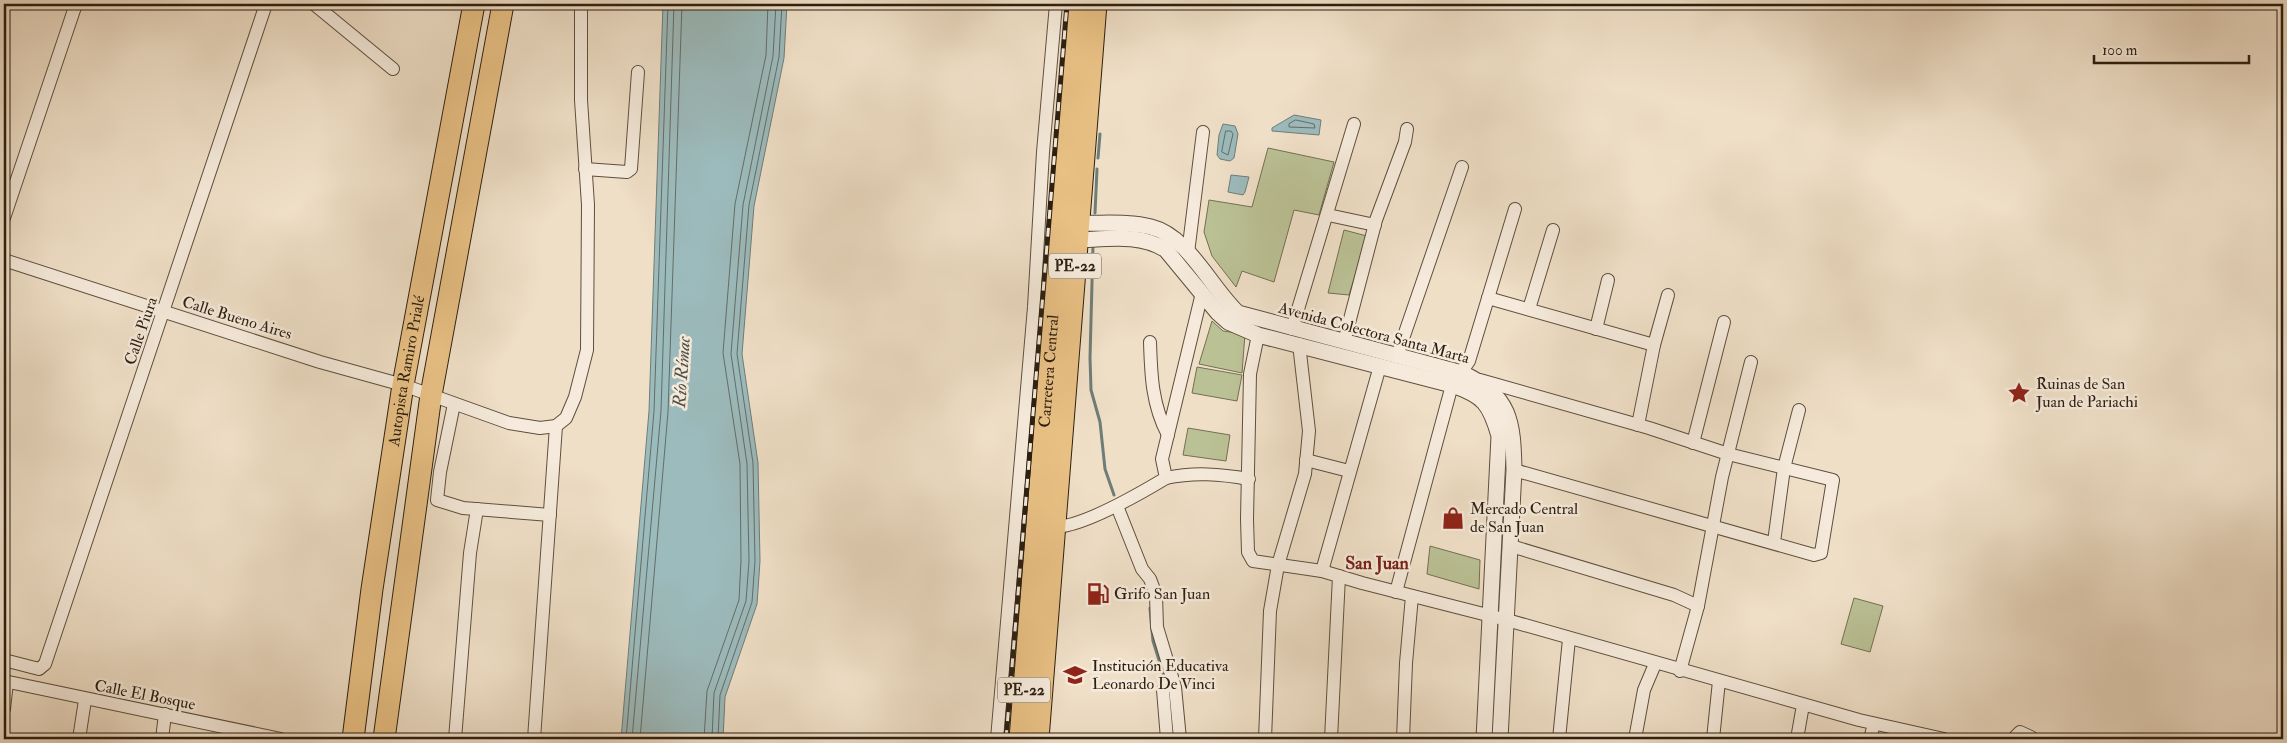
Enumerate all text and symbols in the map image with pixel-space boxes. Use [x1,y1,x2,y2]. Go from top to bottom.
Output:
scale bar [2094,32,2250,64]
text: 100 m [2102,41,2138,60]
road number: PE-22 [1049,254,1101,278]
street label: Calle Bueno Aires [180,292,294,344]
street label: Calle Piura [120,294,162,368]
street label: Autopista Ramiro Prialé [384,294,430,449]
street label: Avenida Colectora Santa Marta [1275,298,1472,368]
street label: Carretera Central [1035,314,1063,428]
water label: Río Rímac [668,335,696,409]
place label: Ruinas de San Juan de Pariachi [2035,374,2138,413]
place icon: Ruinas de San Juan de Pariachi [2006,380,2032,406]
place label: Mercado Central de San Juan [1470,499,1578,538]
shop icon: Mercado Central de San Juan [1440,505,1466,531]
district label: San Juan [1345,552,1409,575]
fuel station icon: Grifo San Juan [1085,581,1111,607]
place label: Grifo San Juan [1114,584,1210,605]
place label: Institución Educativa Leonardo De Vinci [1092,656,1229,694]
school or university icon: Institución Educativa Leonardo De Vinci [1062,662,1088,688]
street label: Calle El Bosque [93,675,197,715]
road number: PE-22 [998,678,1050,702]

